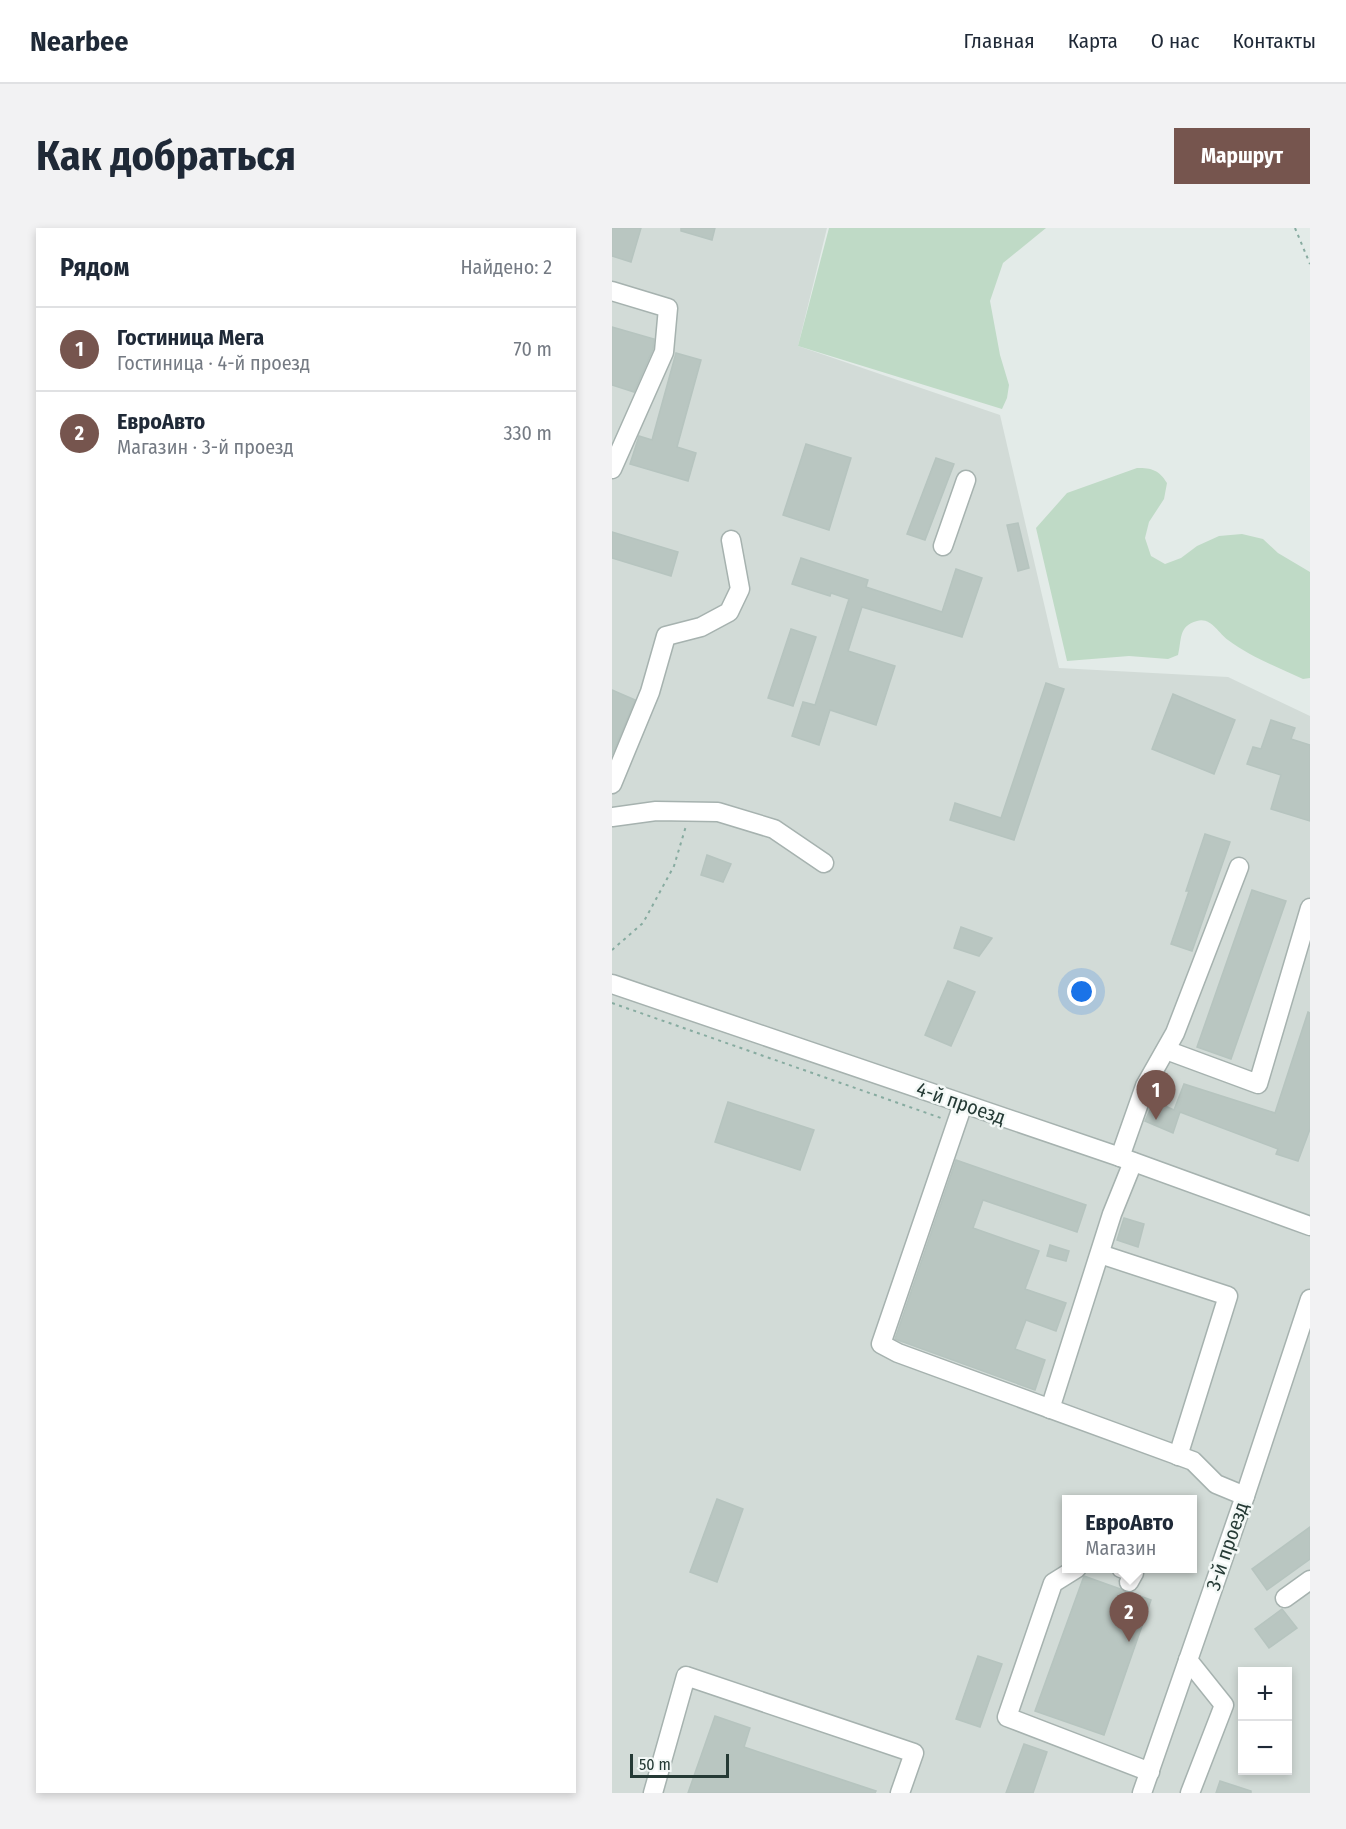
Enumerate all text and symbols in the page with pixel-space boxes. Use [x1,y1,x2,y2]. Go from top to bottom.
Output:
text: Nearbee [30,25,129,58]
text: Главная [964,28,1035,54]
text: Карта [1068,28,1118,54]
text: О нас [1151,28,1199,54]
text: Контакты [1232,28,1316,54]
button: Маршрут [1174,128,1310,184]
text: Как добраться [36,131,296,181]
text: Рядом [60,252,129,283]
text: Найдено: 2 [460,255,552,279]
text: Гостиница Мега [117,324,264,351]
text: 1 [75,337,84,361]
text: 70 m [514,337,552,361]
text: Гостиница · 4-й проезд [117,351,310,375]
text: ЕвроАвто [117,408,205,435]
text: 2 [75,421,84,445]
text: 330 m [503,421,552,445]
text: Магазин · 3-й проезд [117,435,294,459]
your location [1067,977,1096,1006]
pin: 1 [1136,1070,1176,1120]
street label: 4-й проезд [913,1077,1009,1129]
popup [1062,1495,1197,1573]
street label: 3-й проезд [1201,1499,1253,1593]
text: ЕвроАвто [1085,1509,1174,1536]
text: Магазин [1085,1536,1156,1560]
pin: 2 [1110,1592,1148,1642]
map controls [1238,1667,1292,1775]
button: + [1238,1667,1292,1721]
button: − [1238,1721,1292,1775]
scale bar [630,1751,729,1778]
text: 50 m [639,1755,671,1774]

